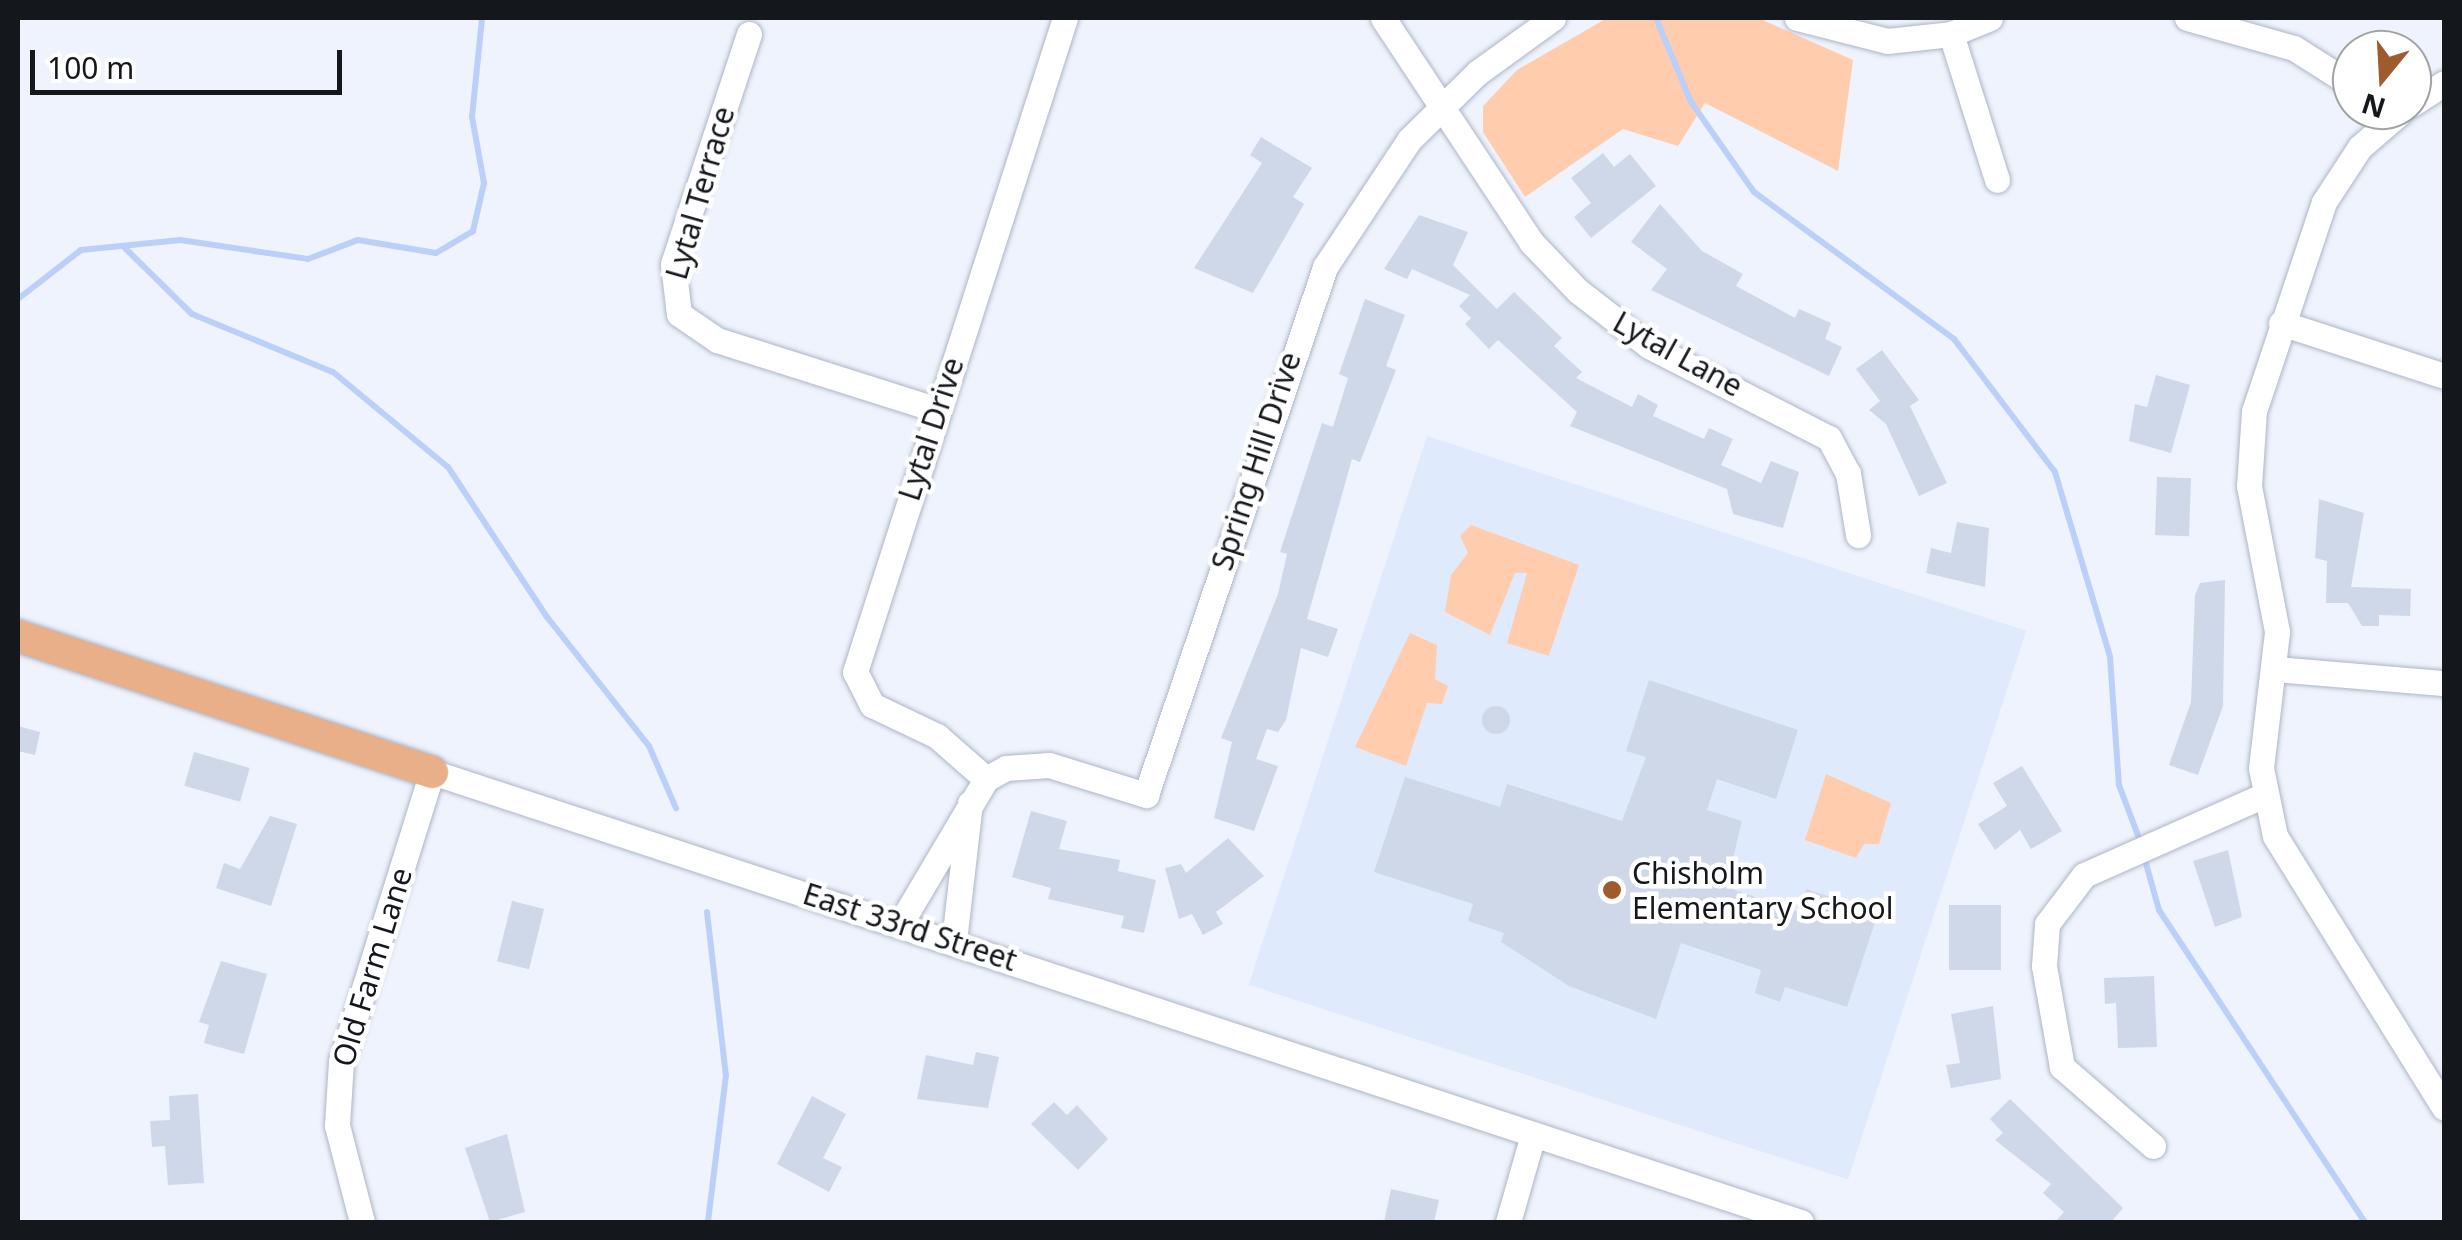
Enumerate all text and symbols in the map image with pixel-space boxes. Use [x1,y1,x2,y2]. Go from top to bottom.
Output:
scale bar [35,30,348,92]
north arrow [2332,30,2432,130]
text: 100 m [47,47,134,88]
text: N [2357,85,2390,128]
street label: Lytal Terrace [658,102,742,284]
street label: Lytal Lane [1607,304,1749,404]
street label: Spring Hill Drive [1204,347,1308,575]
street label: Lytal Drive [891,353,971,505]
place label: Chisholm Elementary School [1632,855,1893,926]
street label: Old Farm Lane [325,863,419,1071]
street label: East 33rd Street [799,875,1021,979]
marker: Chisholm Elementary School [1601,879,1623,901]

